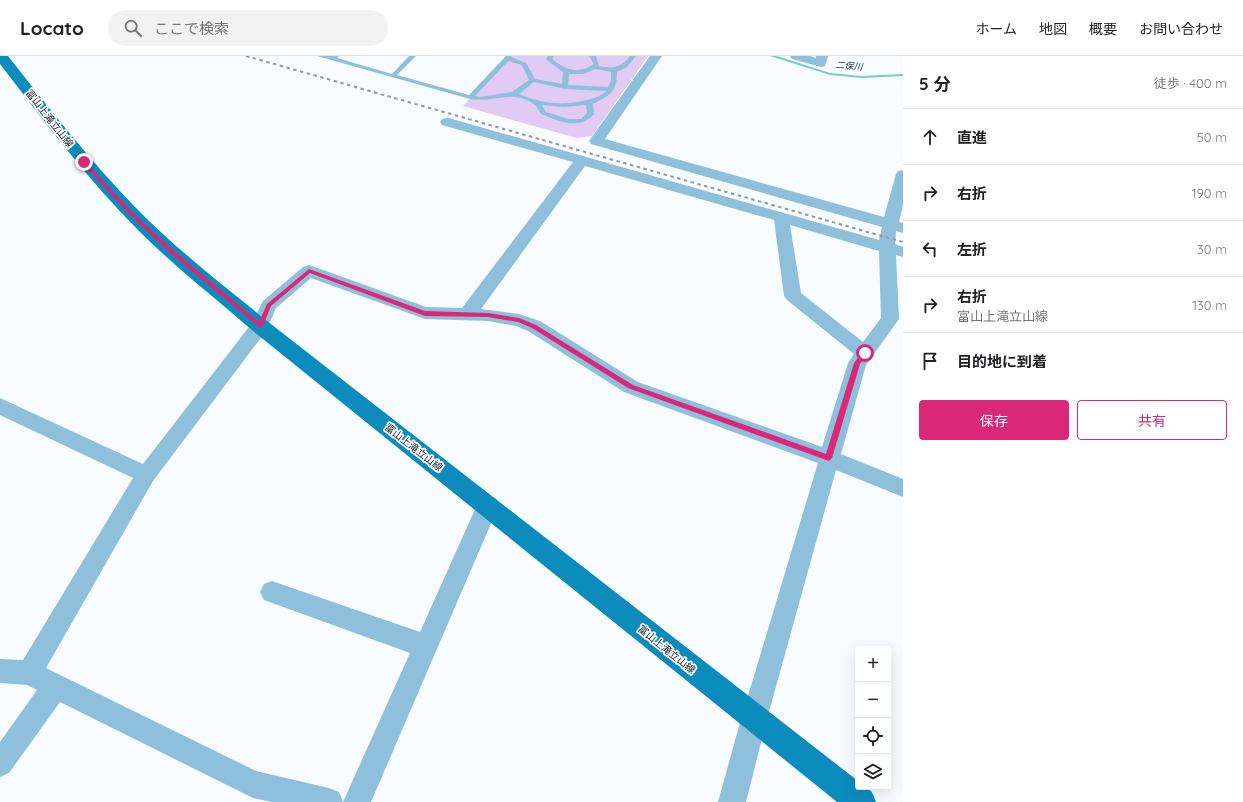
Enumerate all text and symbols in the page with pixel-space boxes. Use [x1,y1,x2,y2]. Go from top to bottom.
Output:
search box [108,10,388,46]
text: Locato [20,16,84,40]
icon: search [122,17,144,39]
text: ここで検索 [154,19,229,38]
text: ホーム [975,20,1017,38]
text: 地図 [1039,20,1067,38]
text: 概要 [1089,20,1117,38]
text: お問い合わせ [1139,20,1223,38]
water label: 二保川 [835,59,864,72]
text: 5 分 [919,73,951,94]
text: 徒歩 · 400 m [1154,75,1227,91]
street label: 富山上滝立山線 [23,87,76,150]
icon: ahead [919,126,941,148]
text: 直進 [957,128,987,147]
text: 50 m [1197,129,1227,145]
route end [75,153,93,171]
icon: right [919,182,941,204]
text: 右折 [957,184,987,203]
text: 190 m [1192,185,1227,201]
icon: left [919,238,941,260]
text: 左折 [957,240,987,259]
text: 30 m [1197,241,1227,257]
text: 右折 [957,287,987,306]
icon: right [919,294,941,316]
text: 130 m [1192,297,1227,313]
text: 富山上滝立山線 [957,308,1048,324]
route start [856,344,874,362]
icon: arrive [919,350,941,372]
text: 目的地に到着 [957,352,1047,371]
button: 保存 [919,400,1069,440]
button: 共有 [1077,400,1227,440]
street label: 富山上滝立山線 [382,421,445,474]
street label: 富山上滝立山線 [635,622,698,676]
map controls [855,646,891,790]
button: + [855,646,891,682]
button: − [855,682,891,718]
button: locate [855,718,891,754]
button: layers [855,754,891,790]

